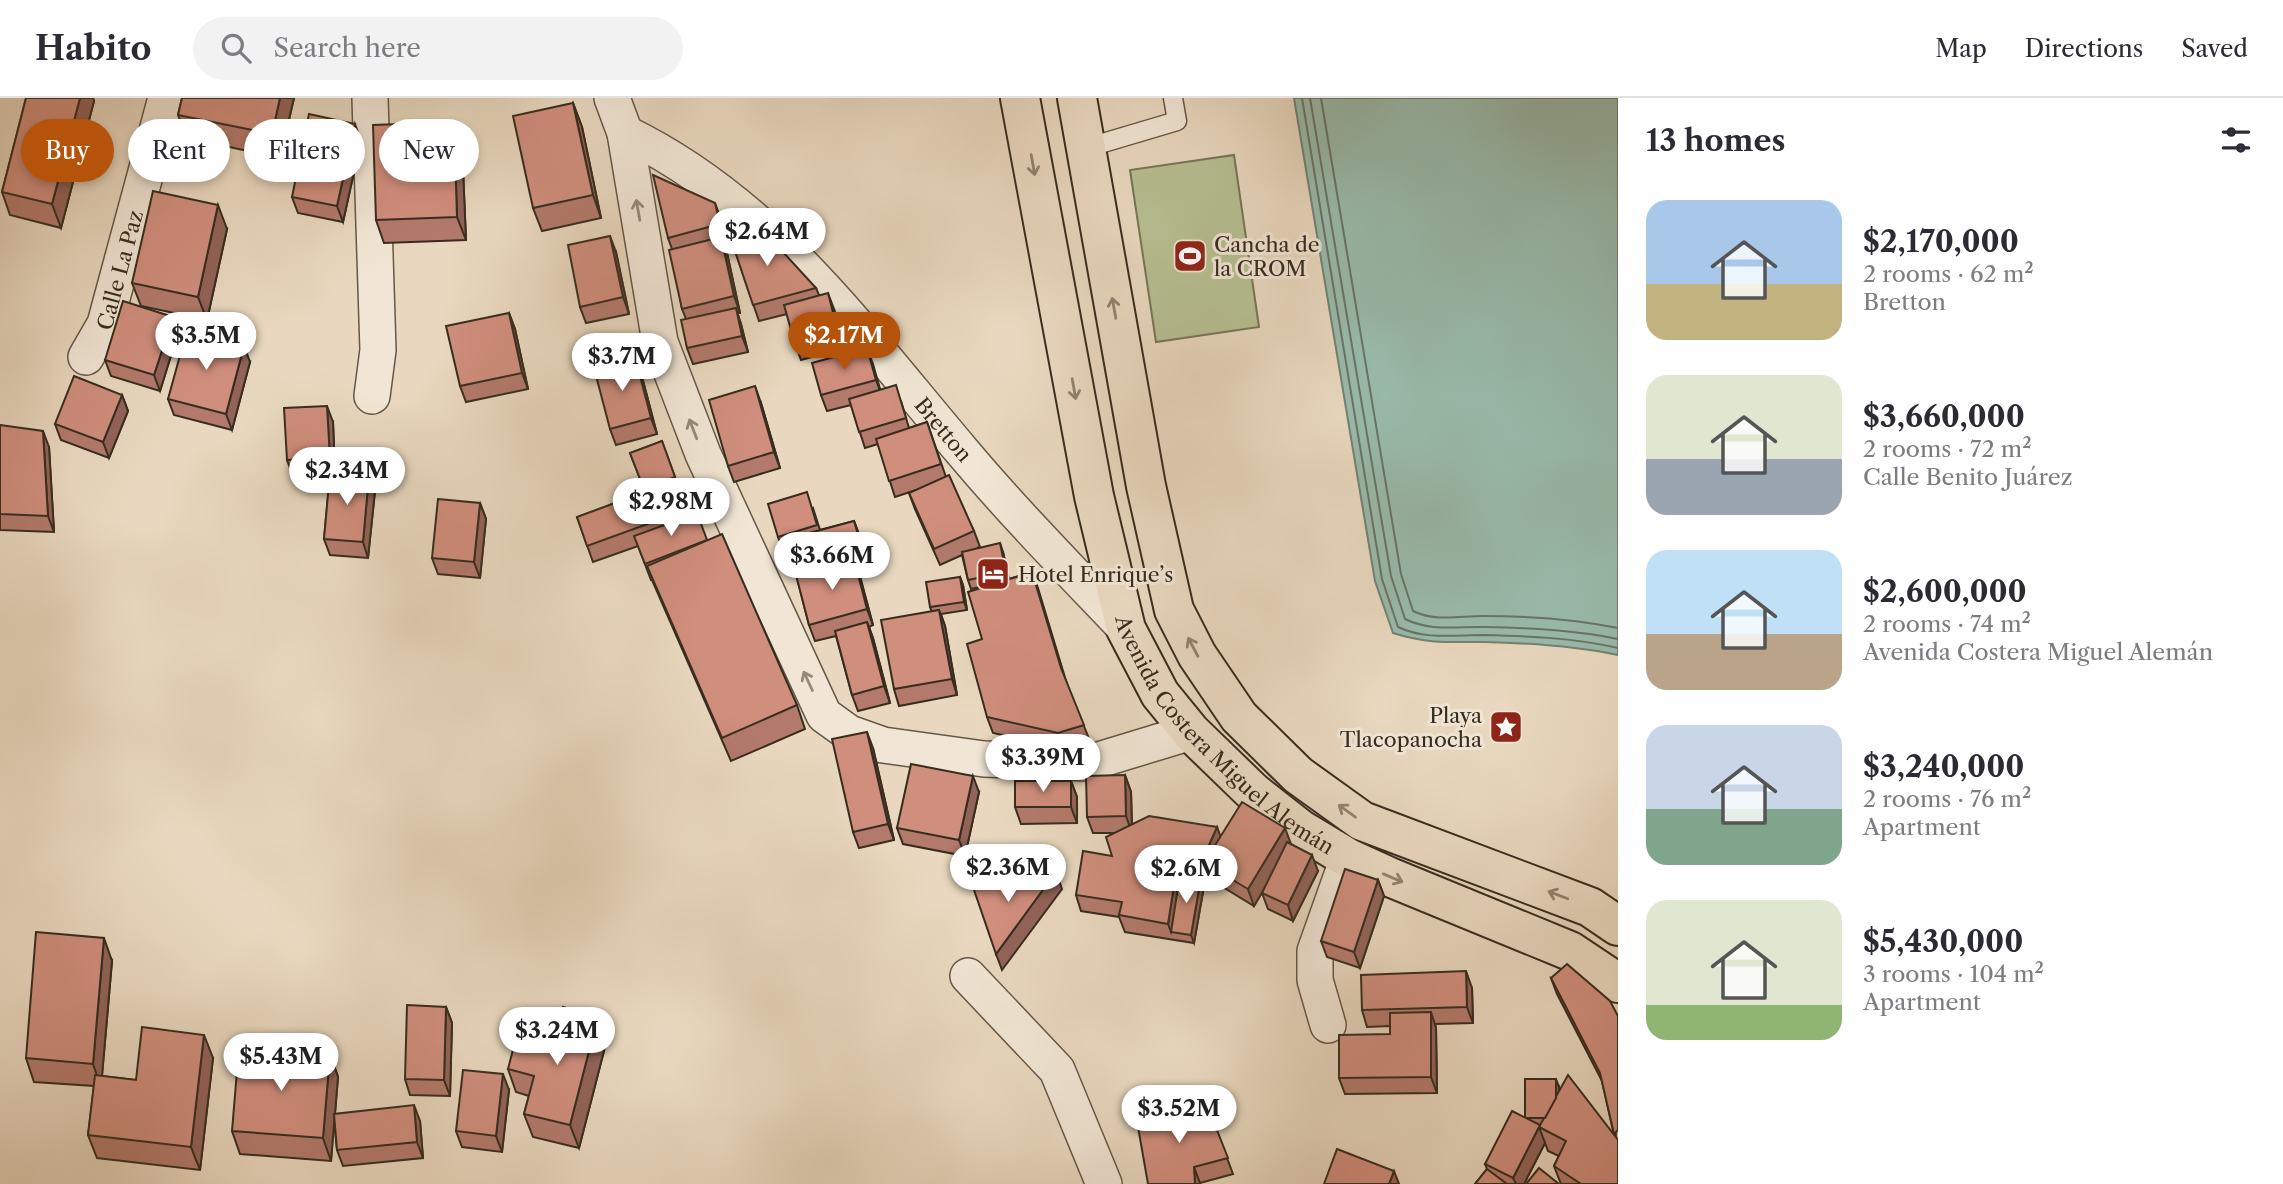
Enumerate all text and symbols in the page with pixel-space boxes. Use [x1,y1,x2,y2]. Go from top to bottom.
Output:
search box [193,17,683,80]
text: Habito [35,28,151,69]
icon: search [217,29,255,67]
text: Search here [273,32,421,64]
text: Map [1935,34,1987,63]
text: Directions [2025,34,2143,63]
text: Saved [2181,34,2248,63]
chip: Buy [21,119,114,182]
chip: Rent [128,119,230,182]
chip: Filters [244,119,365,182]
chip: New [379,119,479,182]
icon: filters [2217,121,2255,159]
text: 13 homes [1646,122,1785,159]
one-way arrow [1026,153,1040,176]
one-way arrow [631,199,644,222]
street label: Calle La Paz [91,207,148,333]
pin: $2.64M [710,208,824,268]
text: $2.64M [725,217,809,245]
text: $2,170,000 [1863,223,2019,260]
icon: home [1702,228,1786,312]
place label: Cancha de la CROM [1214,232,1320,281]
sports icon: Cancha de la CROM [1171,237,1209,275]
text: 2 rooms · 62 m² [1863,260,2034,288]
text: Bretton [1863,288,1946,316]
one-way arrow [1107,297,1120,320]
pin: $3.5M [157,313,255,372]
pin: $2.17M [787,313,901,372]
text: $3.5M [171,321,241,349]
text: $2.17M [804,321,884,349]
pin: $3.7M [573,334,671,393]
text: $3.7M [588,342,656,370]
one-way arrow [1068,377,1081,400]
street label: Bretton [910,392,978,467]
text: $3,660,000 [1863,398,2025,435]
icon: home [1702,403,1786,487]
one-way arrow [686,419,699,441]
text: 2 rooms · 72 m² [1863,435,2032,463]
pin: $2.34M [290,448,404,507]
text: $2.34M [305,456,389,484]
text: Calle Benito Juárez [1863,463,2073,491]
pin: $2.98M [614,478,728,538]
text: $2.98M [629,487,713,515]
pin: $3.66M [775,532,889,592]
text: $3.66M [790,541,874,569]
hotel icon: Hotel Enrique’s [974,555,1012,593]
place label: Hotel Enrique’s [1018,562,1173,587]
text: $2,600,000 [1863,573,2027,610]
icon: home [1702,578,1786,662]
text: 2 rooms · 74 m² [1863,610,2031,638]
street label: Avenida Costera Miguel Alemán [1110,612,1339,859]
one-way arrow [1186,637,1199,658]
text: Avenida Costera Miguel Alemán [1863,638,2213,666]
one-way arrow [801,671,814,692]
place label: Playa Tlacopanocha [1340,703,1483,752]
place icon: Playa Tlacopanocha [1487,708,1525,746]
pin: $3.39M [986,734,1100,794]
text: $3.39M [1001,743,1085,771]
text: $3,240,000 [1863,748,2024,785]
icon: home [1702,753,1786,837]
text: 2 rooms · 76 m² [1863,785,2031,813]
one-way arrow [1339,803,1357,818]
text: Apartment [1863,813,1981,841]
pin: $2.36M [951,844,1065,904]
pin: $2.6M [1137,846,1235,905]
text: $2.36M [966,853,1050,881]
text: $2.6M [1151,854,1221,882]
one-way arrow [1381,872,1403,885]
one-way arrow [1548,887,1570,900]
text: $5,430,000 [1863,923,2023,960]
icon: home [1702,928,1786,1012]
text: 3 rooms · 104 m² [1863,960,2044,988]
text: Apartment [1863,988,1981,1016]
pin: $3.24M [500,1007,614,1067]
text: $3.24M [515,1016,599,1044]
pin: $5.43M [224,1034,338,1093]
text: $5.43M [240,1042,322,1070]
pin: $3.52M [1122,1086,1236,1145]
text: $3.52M [1138,1094,1220,1122]

